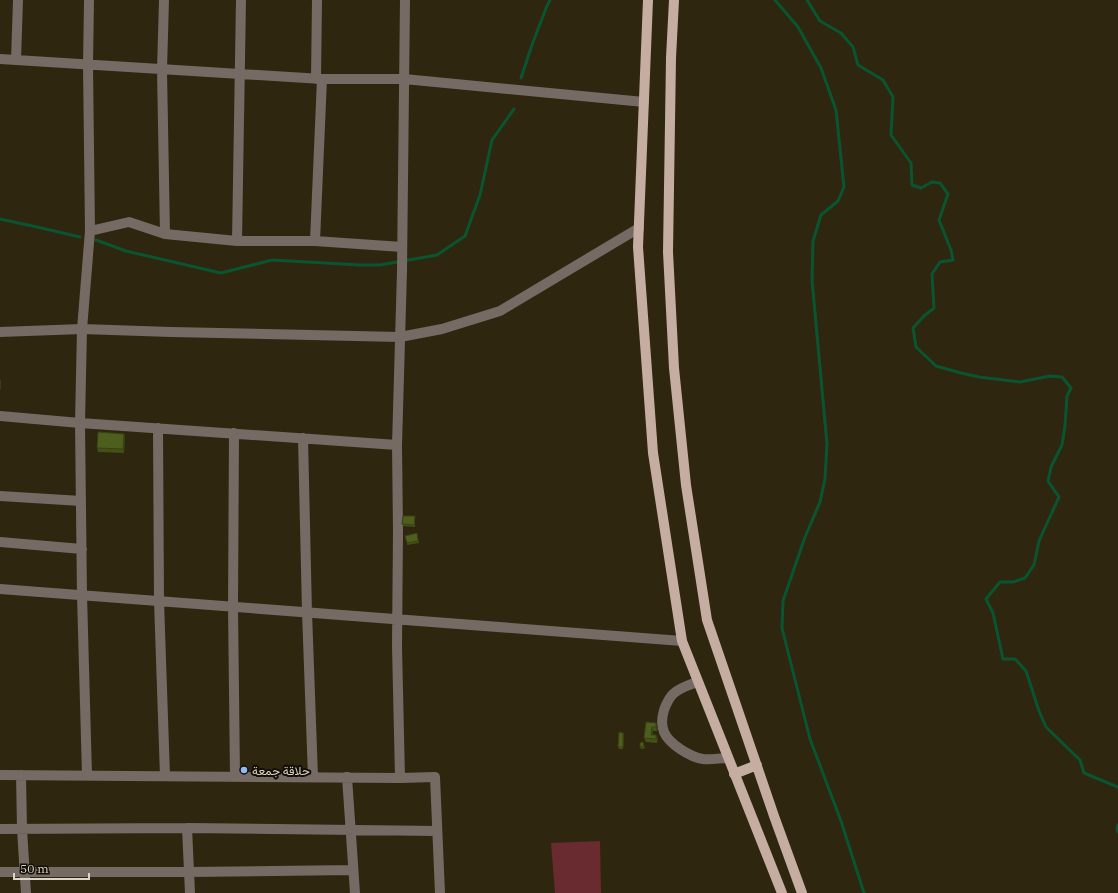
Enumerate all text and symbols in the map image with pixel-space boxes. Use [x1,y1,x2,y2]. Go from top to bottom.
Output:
place label: حلاقة جمعة [252,763,310,778]
marker: حلاقة جمعة [239,765,249,775]
scale bar [14,855,89,881]
text: 50 m [20,861,49,876]

